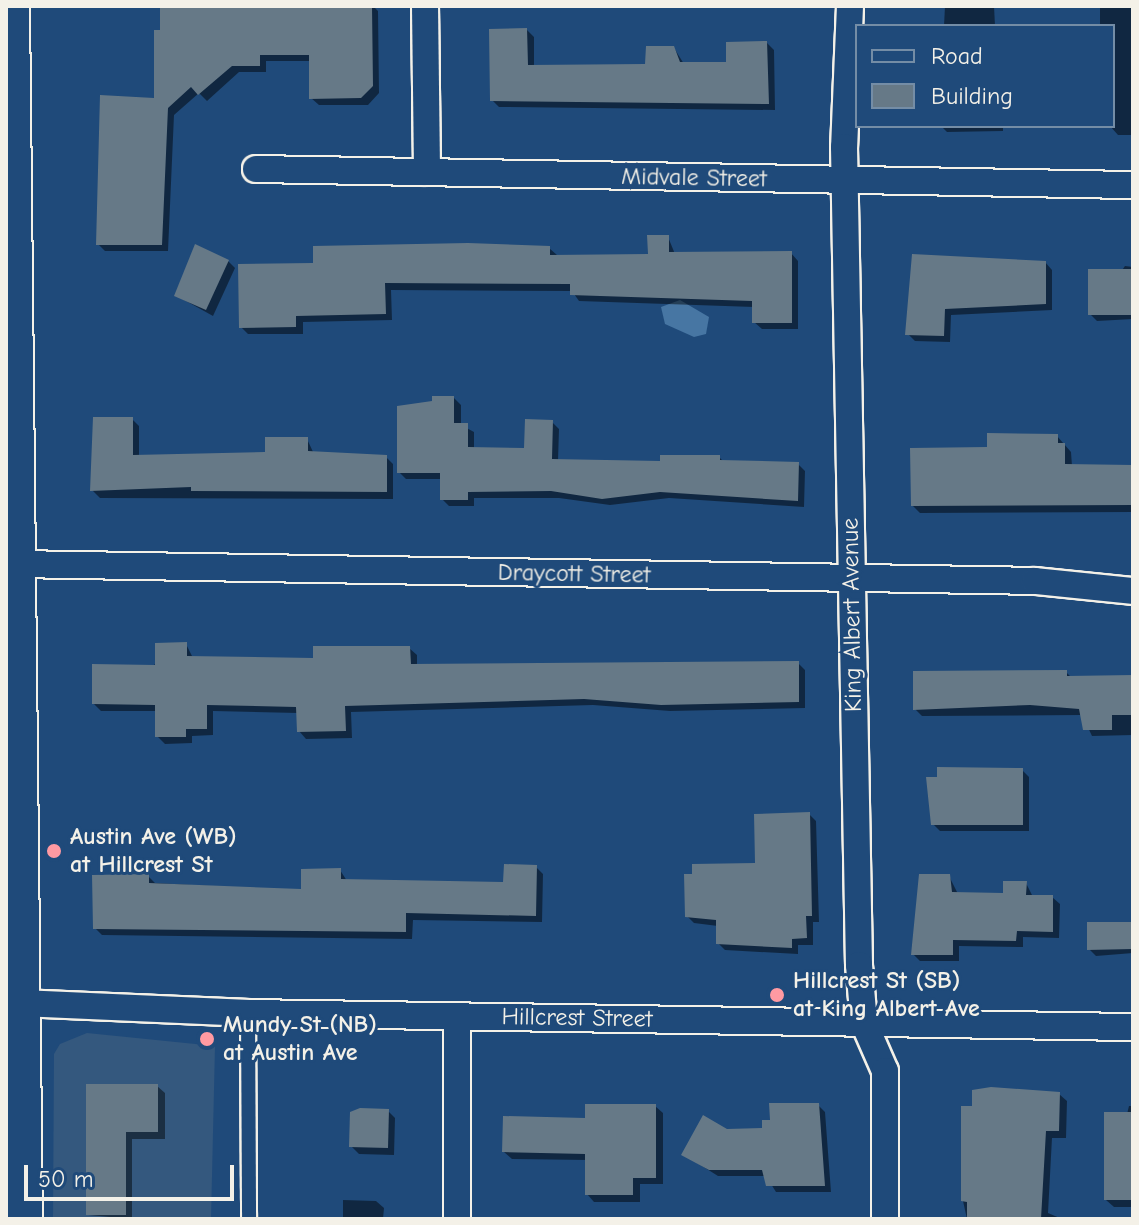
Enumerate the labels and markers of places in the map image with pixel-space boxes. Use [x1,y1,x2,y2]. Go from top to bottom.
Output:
place label: Austin Ave (WB) at Hillcrest St [70,823,237,879]
marker: Austin Ave (WB) at Hillcrest St [45,842,63,860]
place label: Hillcrest St (SB) at King Albert Ave [793,967,980,1023]
marker: Hillcrest St (SB) at King Albert Ave [768,986,786,1004]
place label: Mundy St (NB) at Austin Ave [223,1011,377,1067]
marker: Mundy St (NB) at Austin Ave [198,1030,216,1048]

